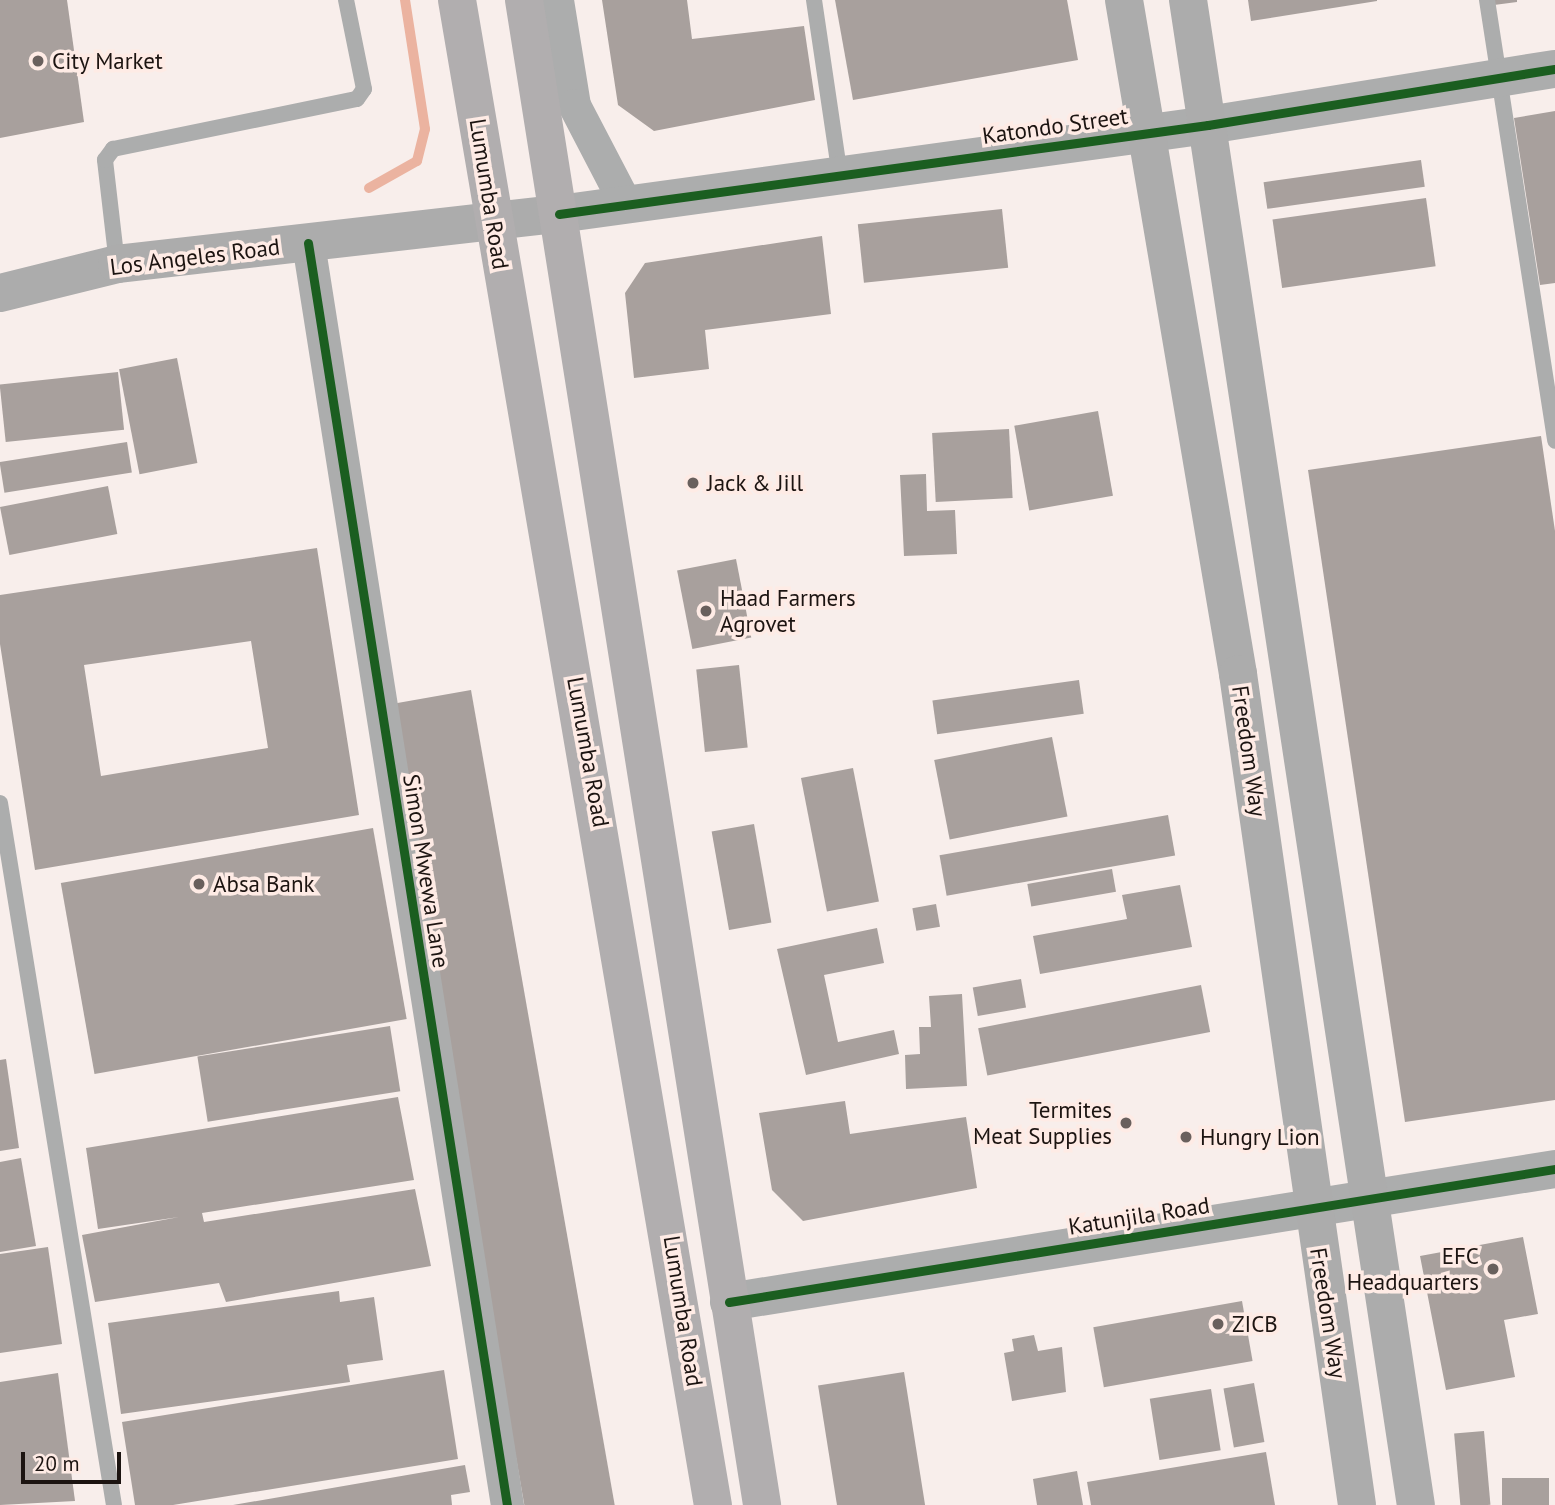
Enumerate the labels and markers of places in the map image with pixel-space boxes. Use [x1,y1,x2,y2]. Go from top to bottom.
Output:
place label: City Market [52,47,164,75]
marker: City Market [30,53,46,69]
place label: Jack & Jill [707,469,804,497]
marker: Jack & Jill [685,475,701,491]
place label: Haad Farmers Agrovet [720,584,856,638]
marker: Haad Farmers Agrovet [698,603,714,619]
place label: Absa Bank [213,870,315,898]
marker: Absa Bank [191,876,207,892]
place label: Termites Meat Supplies [973,1096,1112,1150]
marker: Termites Meat Supplies [1118,1115,1134,1131]
place label: Hungry Lion [1200,1123,1320,1151]
marker: Hungry Lion [1178,1129,1194,1145]
place label: EFC Headquarters [1347,1242,1479,1296]
marker: EFC Headquarters [1485,1261,1501,1277]
place label: ZICB [1232,1310,1278,1338]
marker: ZICB [1210,1316,1226,1332]

